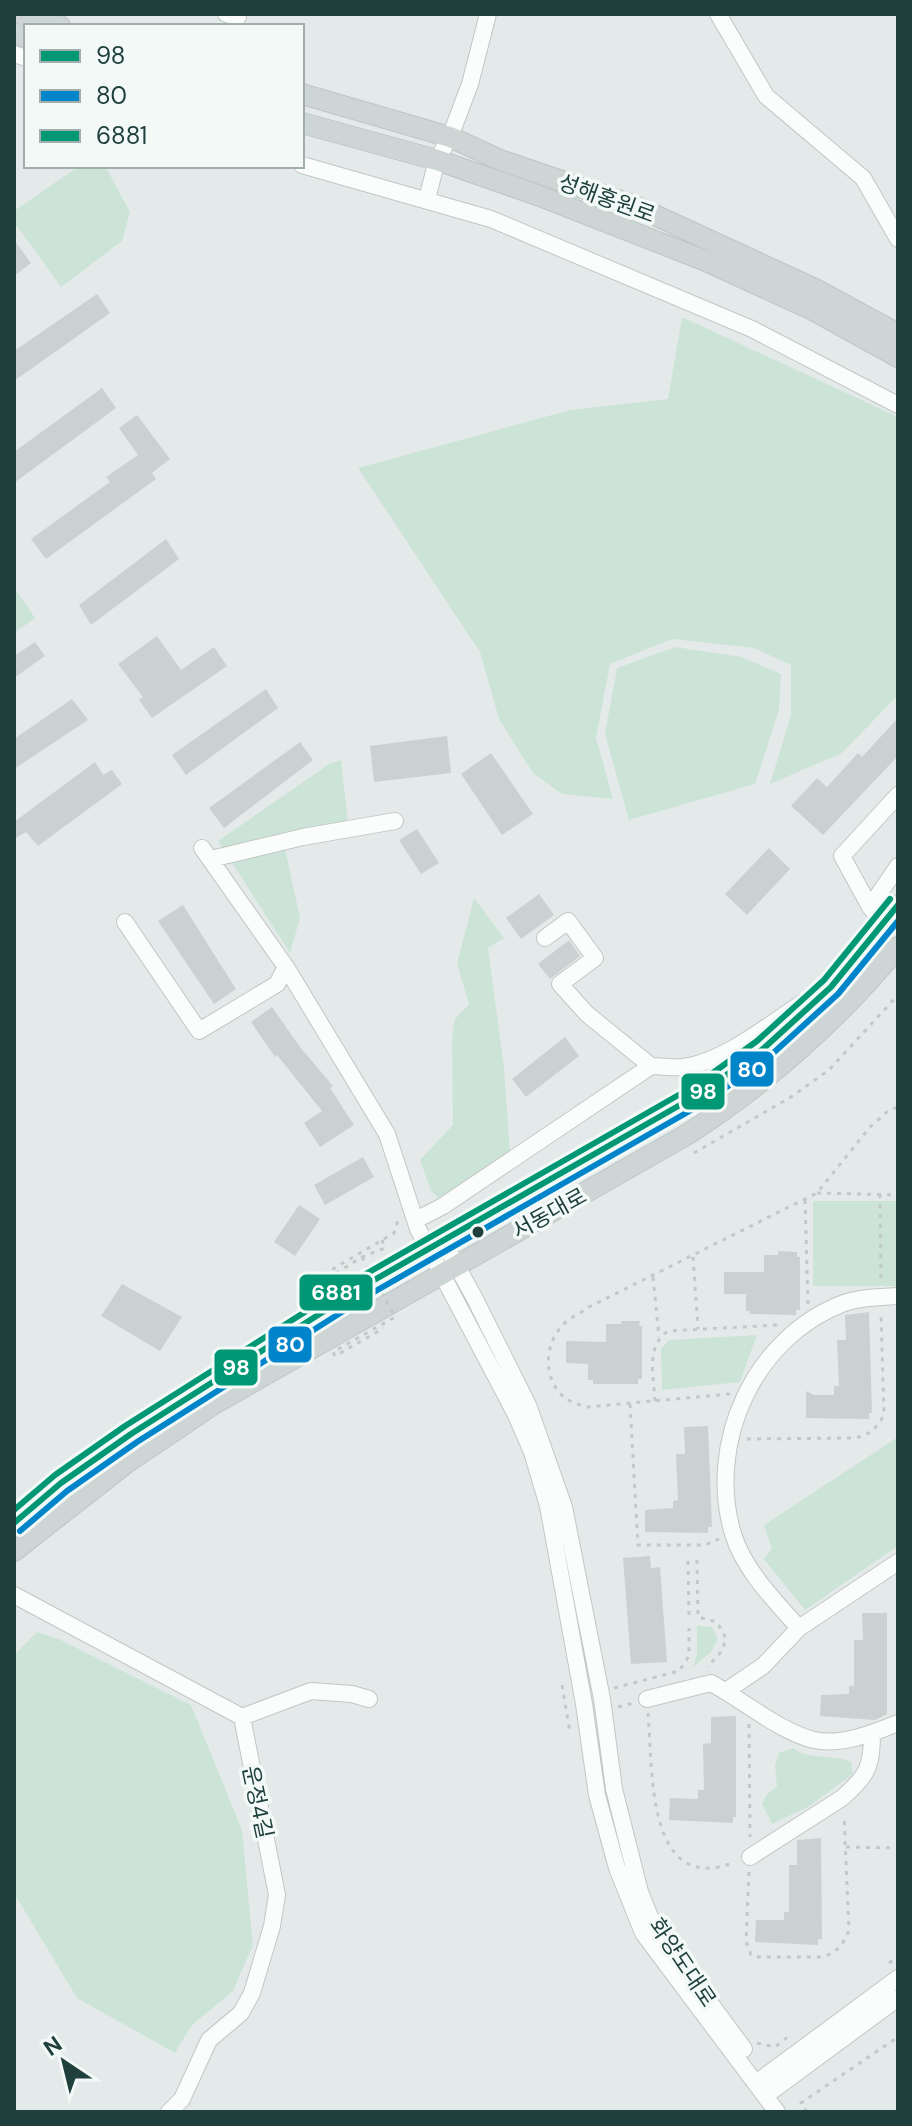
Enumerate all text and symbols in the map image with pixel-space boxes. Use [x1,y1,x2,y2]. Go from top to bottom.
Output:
legend [24,24,304,168]
text: 98 [96,40,125,71]
text: 80 [96,80,127,111]
text: 6881 [96,120,147,151]
street label: 성해홍원로 [554,168,659,229]
line badge: 80 [729,1050,775,1088]
text: 80 [737,1055,767,1084]
line badge: 98 [680,1072,726,1111]
text: 98 [689,1077,717,1106]
street label: 서동대로 [507,1181,592,1246]
unlabelled marker [470,1224,486,1240]
line badge: 6881 [298,1273,374,1312]
text: 6881 [311,1278,361,1307]
line badge: 80 [267,1325,313,1364]
text: 80 [275,1330,305,1359]
line badge: 98 [213,1348,259,1387]
text: 98 [222,1353,250,1382]
street label: 운정4길 [236,1763,279,1841]
street label: 화양도대로 [642,1912,723,2012]
north arrow [24,2022,104,2102]
text: N [38,2030,68,2063]

